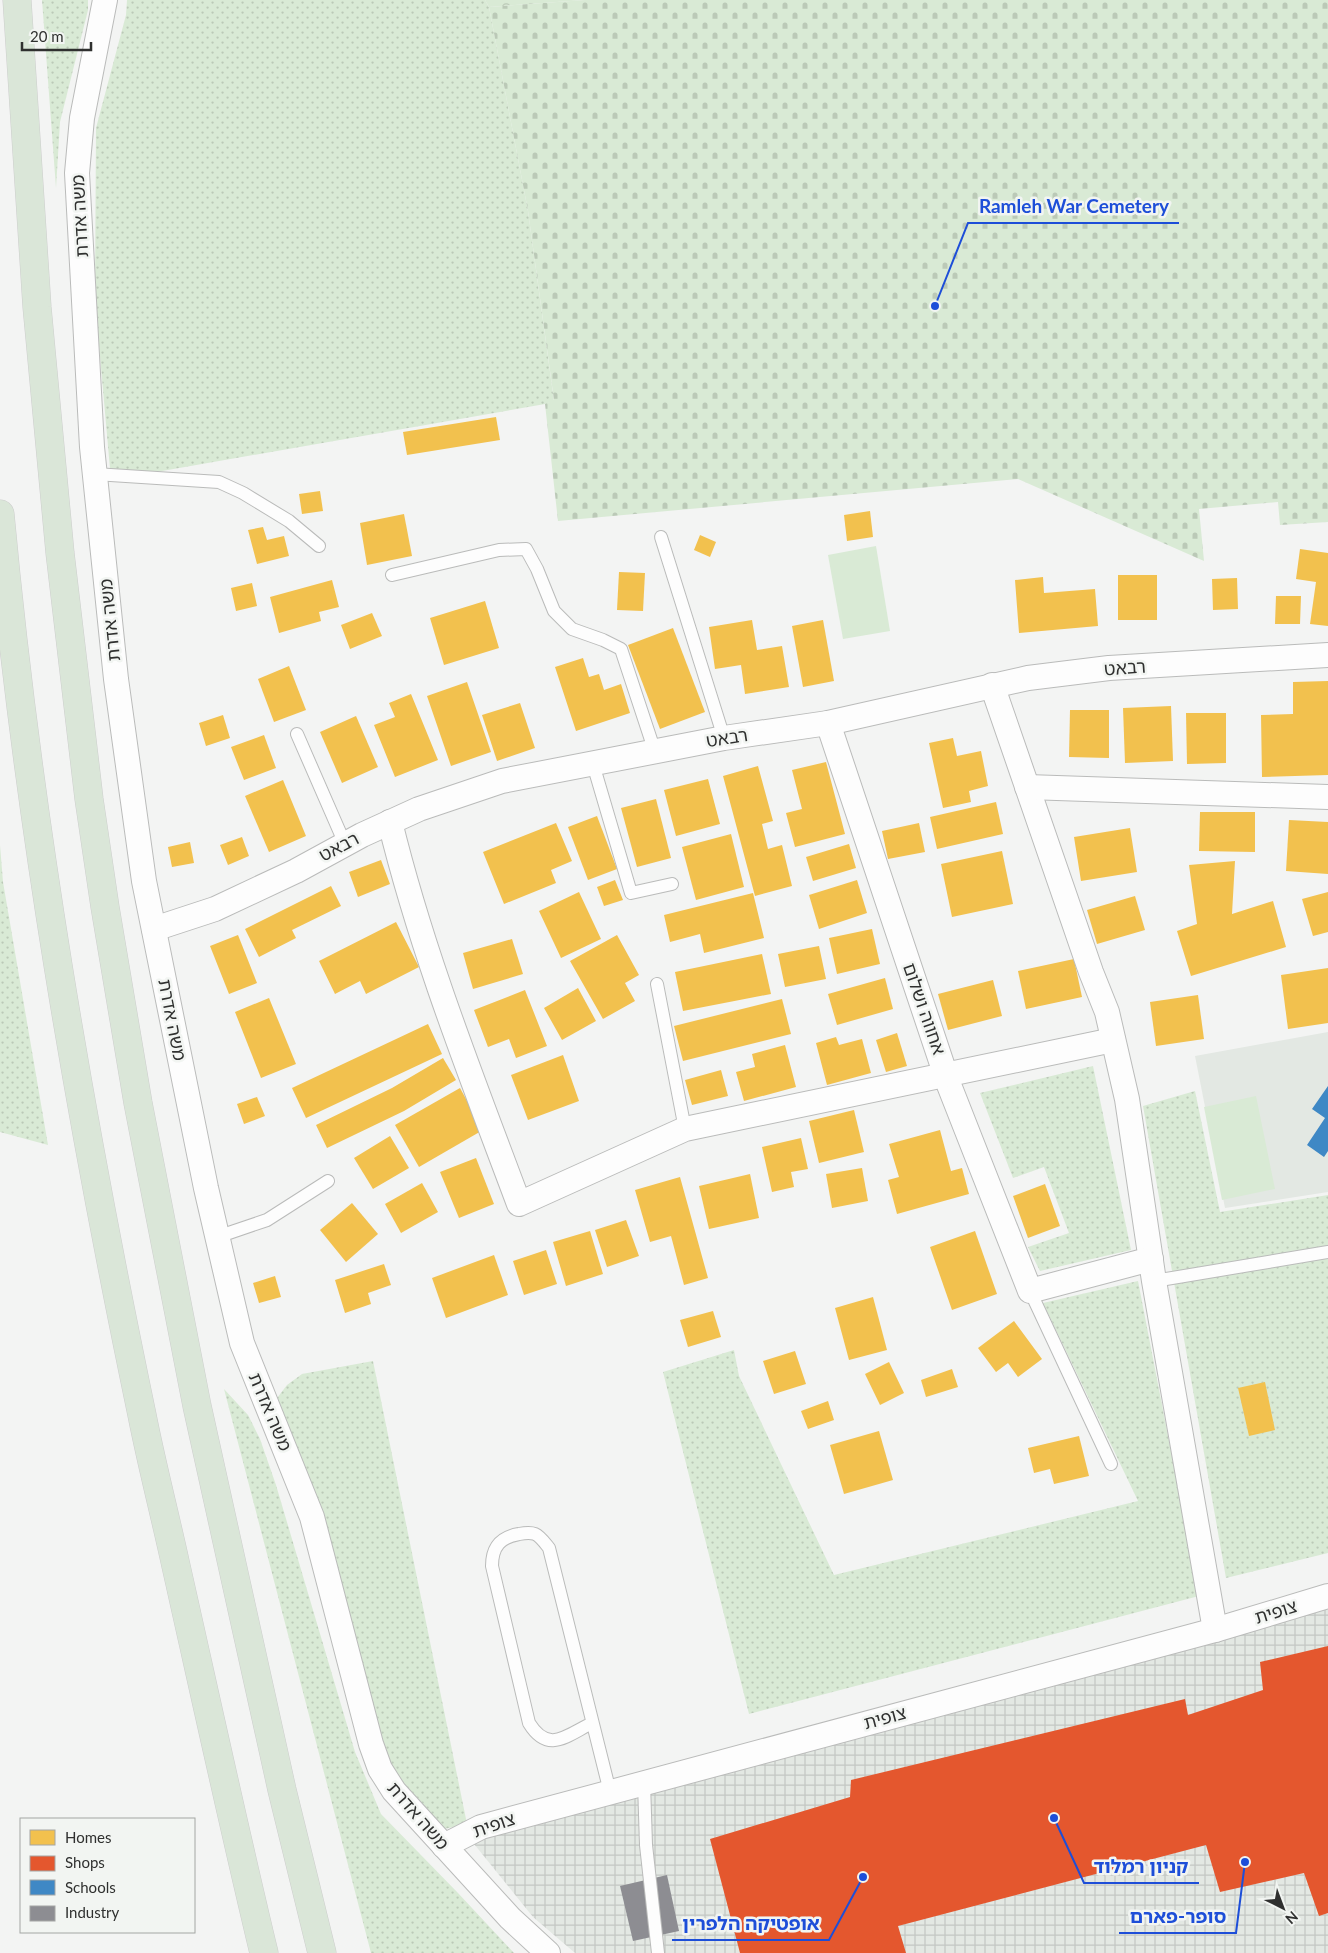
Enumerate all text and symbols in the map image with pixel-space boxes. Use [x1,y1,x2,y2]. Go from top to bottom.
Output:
scale bar [22,20,91,52]
text: 20 m [30,27,64,45]
street label: משה אדרת [66,174,92,258]
callout: Ramleh War Cemetery [968,189,1179,223]
text: Ramleh War Cemetery [979,194,1170,217]
street label: משה אדרת [94,578,124,662]
street label: רבאט [1103,655,1147,679]
street label: רבאט [704,723,749,751]
street label: רבאט [315,827,362,866]
street label: אחווה ושלום [899,960,951,1057]
street label: משה אדרת [154,977,192,1063]
street label: משה אדרת [245,1369,297,1454]
street label: צופית [1252,1594,1300,1628]
street label: צופית [861,1701,908,1733]
street label: משה אדרת [383,1777,454,1854]
street label: צופית [470,1807,518,1841]
legend [20,1818,195,1933]
text: Homes [65,1828,111,1846]
callout: קניון רמלוד [1084,1849,1199,1883]
text: Shops [65,1853,105,1871]
text: קניון רמלוד [1093,1854,1189,1877]
text: Schools [65,1878,116,1896]
north arrow [1258,1883,1308,1933]
callout: סופר-פארם [1119,1899,1236,1933]
text: Industry [65,1903,120,1921]
text: סופר-פארם [1130,1904,1226,1927]
callout: אופטיקה הלפרין [672,1906,829,1940]
text: N [1282,1908,1302,1928]
text: אופטיקה הלפרין [682,1911,820,1934]

